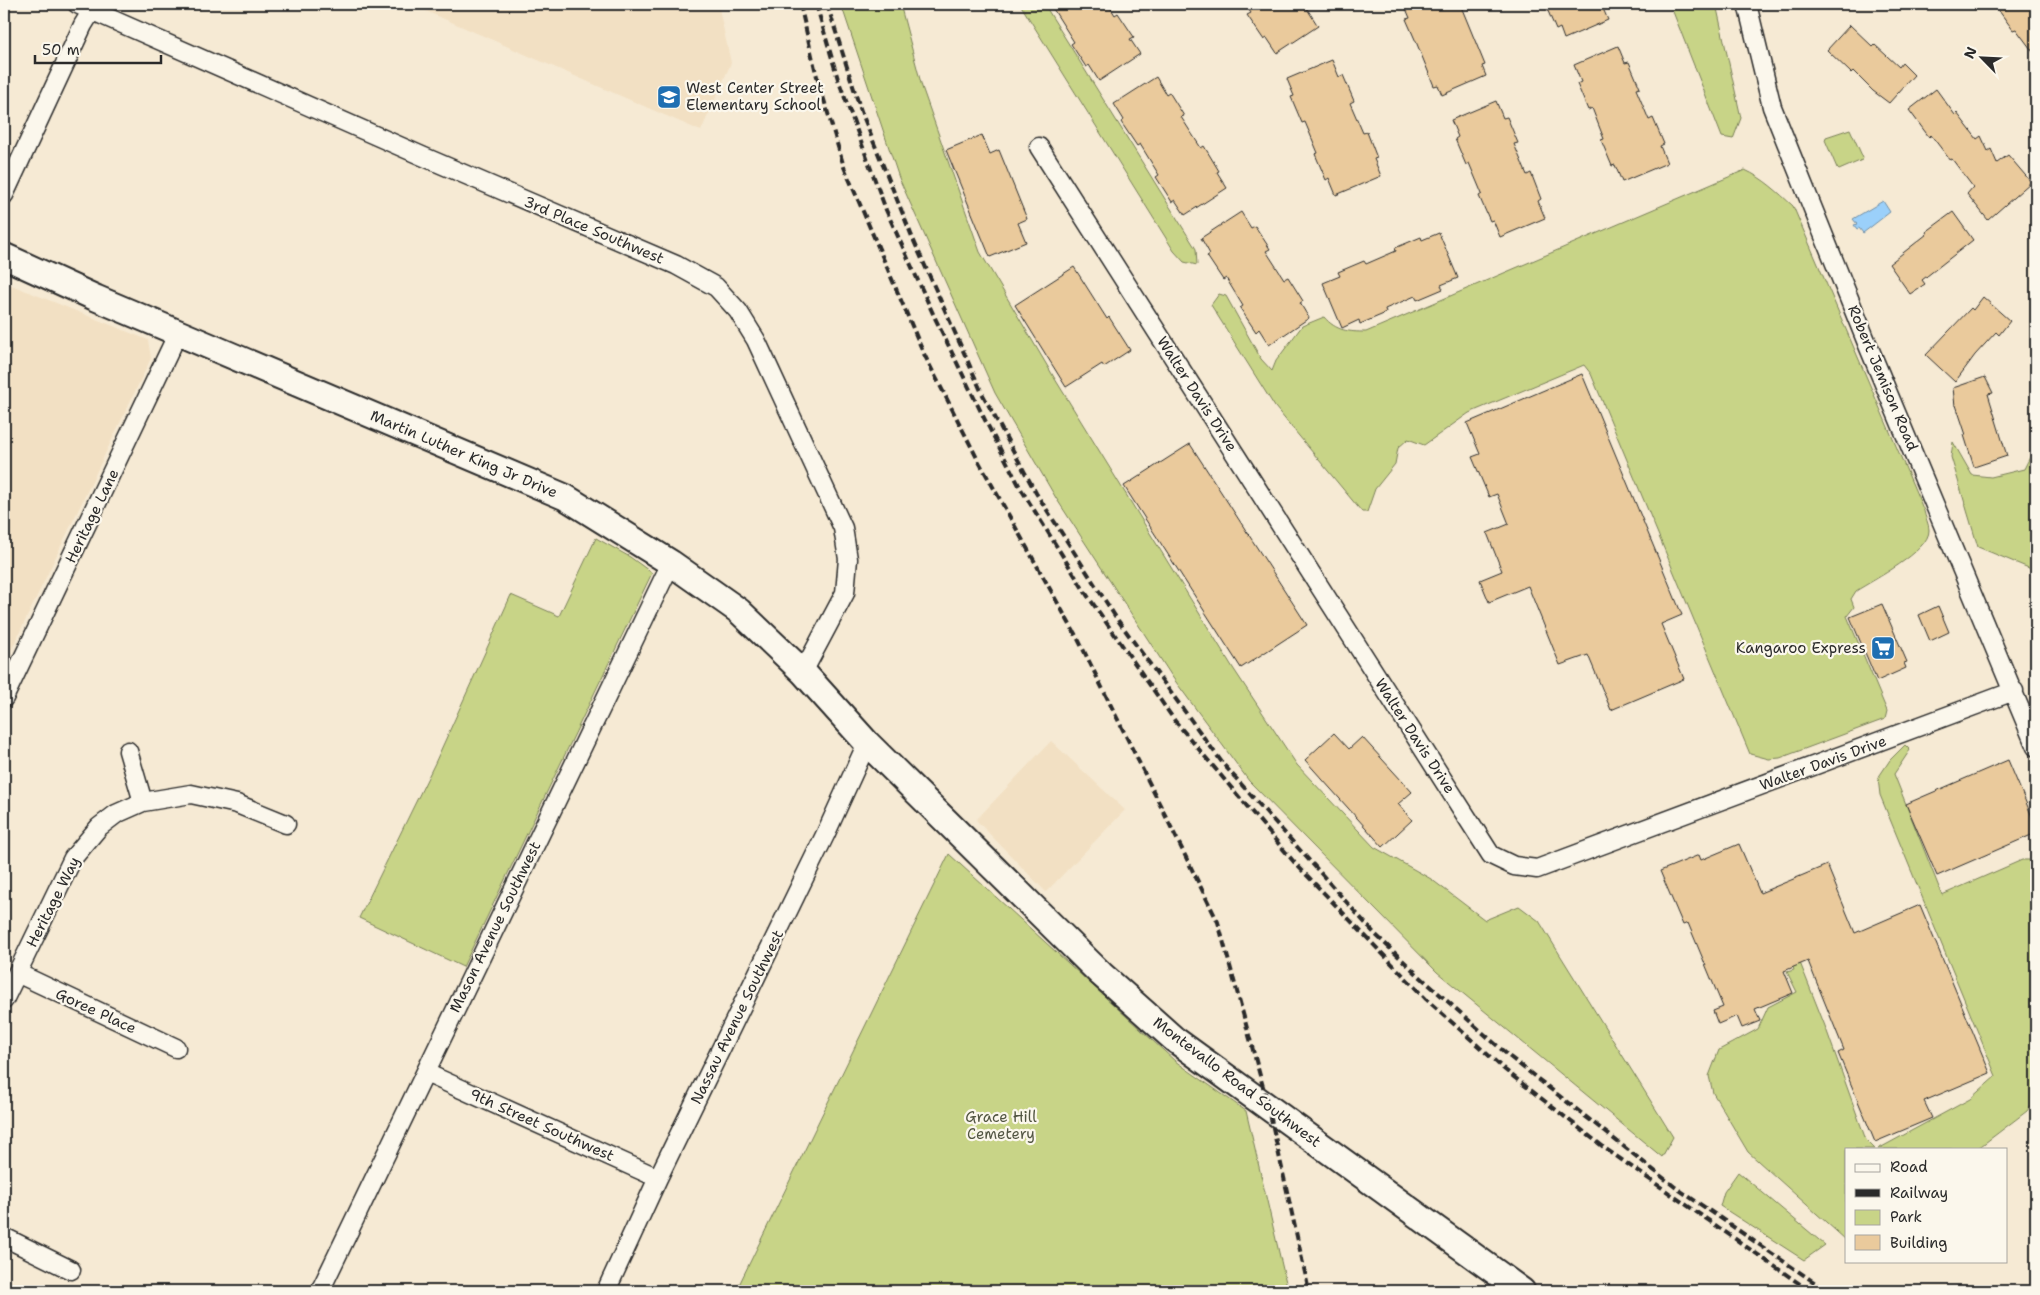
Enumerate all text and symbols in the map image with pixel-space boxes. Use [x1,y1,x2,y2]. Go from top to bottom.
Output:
scale bar [35,32,161,64]
north arrow [1958,32,2008,82]
text: 50 m [42,40,80,60]
text: N [1960,44,1981,61]
place label: West Center Street Elementary School [686,78,824,115]
school or university icon: West Center Street Elementary School [656,84,682,110]
street label: 3rd Place Southwest [521,191,667,269]
street label: Robert Jemison Road [1843,302,1923,454]
street label: Walter Davis Drive [1152,333,1242,455]
street label: Martin Luther King Jr Drive [367,405,561,503]
street label: Heritage Lane [60,465,124,567]
supermarket icon: Kangaroo Express [1870,635,1896,661]
place label: Kangaroo Express [1736,638,1866,658]
street label: Walter Davis Drive [1370,675,1460,797]
street label: Walter Davis Drive [1757,731,1889,795]
street label: Mason Avenue Southwest [445,838,545,1016]
street label: Heritage Way [22,853,84,951]
street label: Nassau Avenue Southwest [686,926,788,1108]
street label: Goree Place [52,984,140,1038]
street label: Montevallo Road Southwest [1149,1012,1325,1152]
street label: 9th Street Southwest [467,1084,617,1166]
park label: Grace Hill Cemetery [965,1107,1037,1144]
legend [1845,1148,2008,1262]
text: Road [1890,1157,1928,1177]
text: Railway [1890,1183,1948,1203]
text: Park [1890,1207,1922,1227]
text: Building [1890,1233,1947,1253]

